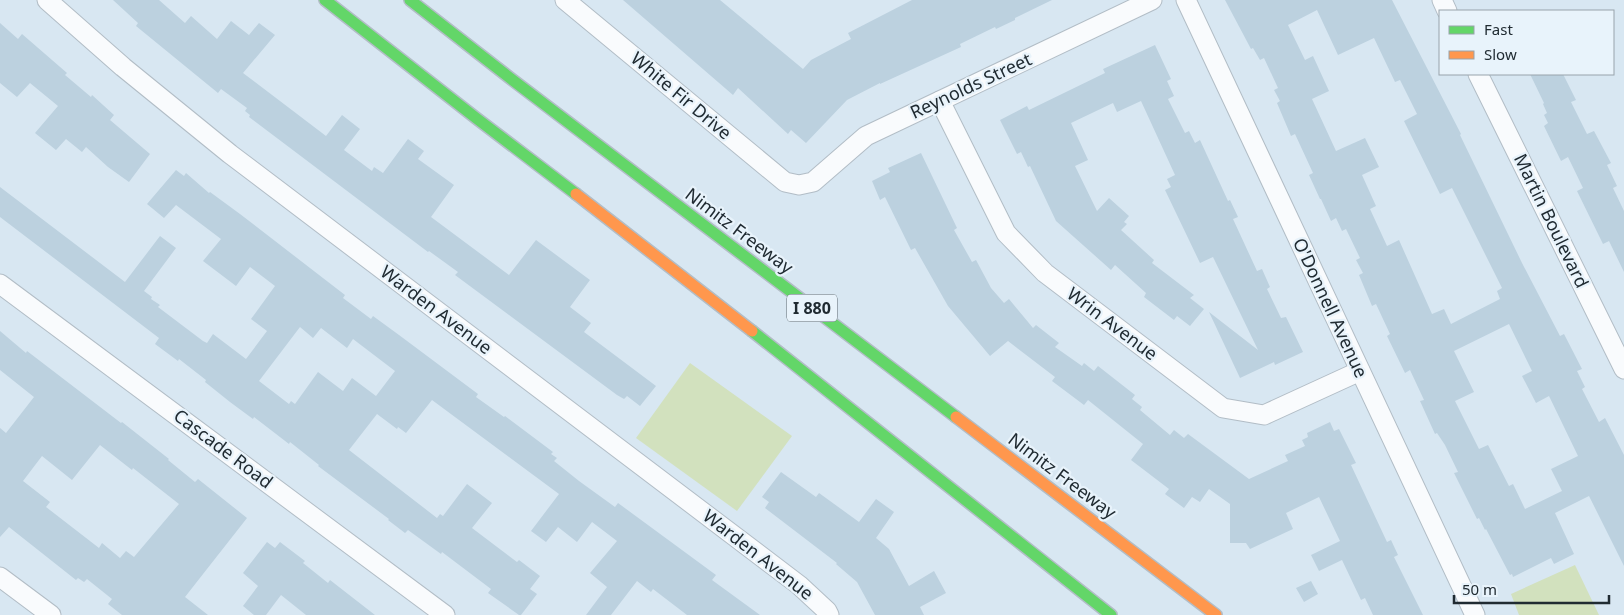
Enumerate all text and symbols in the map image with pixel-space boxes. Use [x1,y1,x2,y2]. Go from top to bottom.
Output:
legend [1439,10,1614,75]
text: Fast [1484,19,1513,39]
text: Slow [1484,44,1517,64]
street label: White Fir Drive [626,46,737,144]
street label: Reynolds Street [906,46,1036,124]
street label: Martin Boulevard [1509,150,1595,292]
street label: Nimitz Freeway [681,182,799,279]
street label: O'Donnell Avenue [1288,234,1374,381]
street label: Warden Avenue [376,259,497,359]
street label: Wrin Avenue [1062,281,1163,365]
road number: I 880 [787,294,837,322]
street label: Cascade Road [169,403,278,493]
street label: Nimitz Freeway [1004,427,1122,524]
street label: Warden Avenue [699,504,819,605]
scale bar [1454,572,1609,604]
text: 50 m [1462,579,1497,599]

